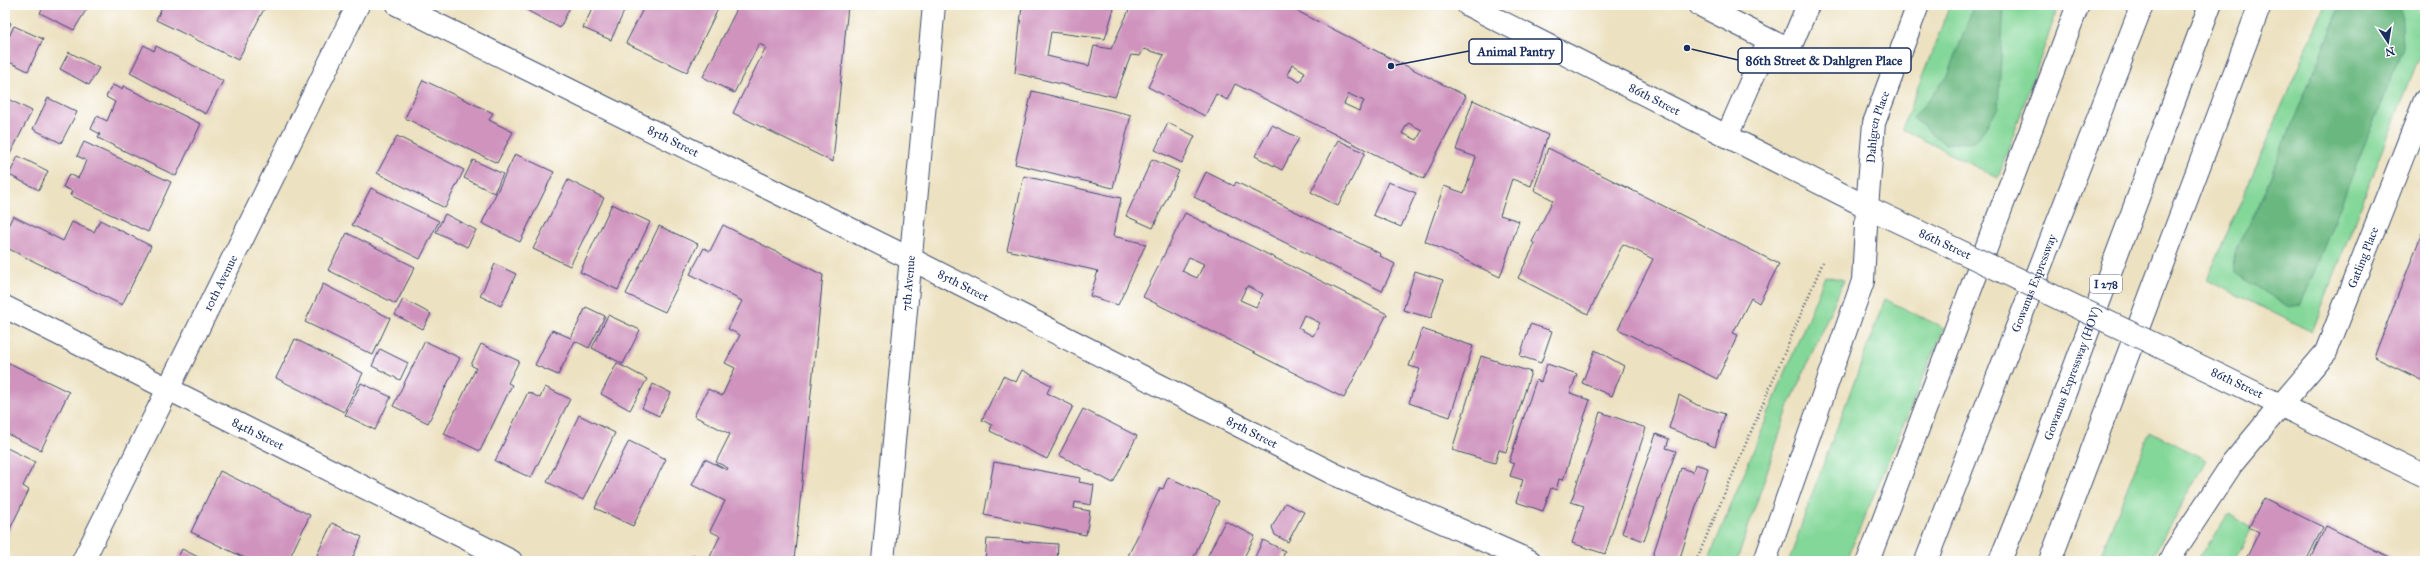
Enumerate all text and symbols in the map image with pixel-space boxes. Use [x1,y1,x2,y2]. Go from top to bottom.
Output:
north arrow [2368,22,2408,62]
callout: Animal Pantry [1469,39,1562,64]
text: Animal Pantry [1476,44,1556,60]
text: N [2383,44,2396,59]
callout: 86th Street & Dahlgren Place [1738,48,1911,73]
text: 86th Street & Dahlgren Place [1745,53,1903,69]
street label: 86th Street [1626,81,1683,119]
street label: Dahlgren Place [1864,89,1892,164]
street label: 85th Street [645,123,702,160]
street label: Gatling Place [2345,225,2381,290]
street label: 86th Street [1917,226,1974,262]
street label: Gowanus Expressway [2009,232,2059,334]
street label: 10th Avenue [201,253,240,314]
street label: 7th Avenue [899,255,918,312]
street label: 85th Street [935,267,992,305]
road number: I 278 [2090,275,2122,293]
street label: Gowanus Expressway (HOV) [2041,305,2104,442]
street label: 86th Street [2209,365,2266,401]
street label: 85th Street [1224,414,1281,451]
street label: 84th Street [230,415,287,453]

